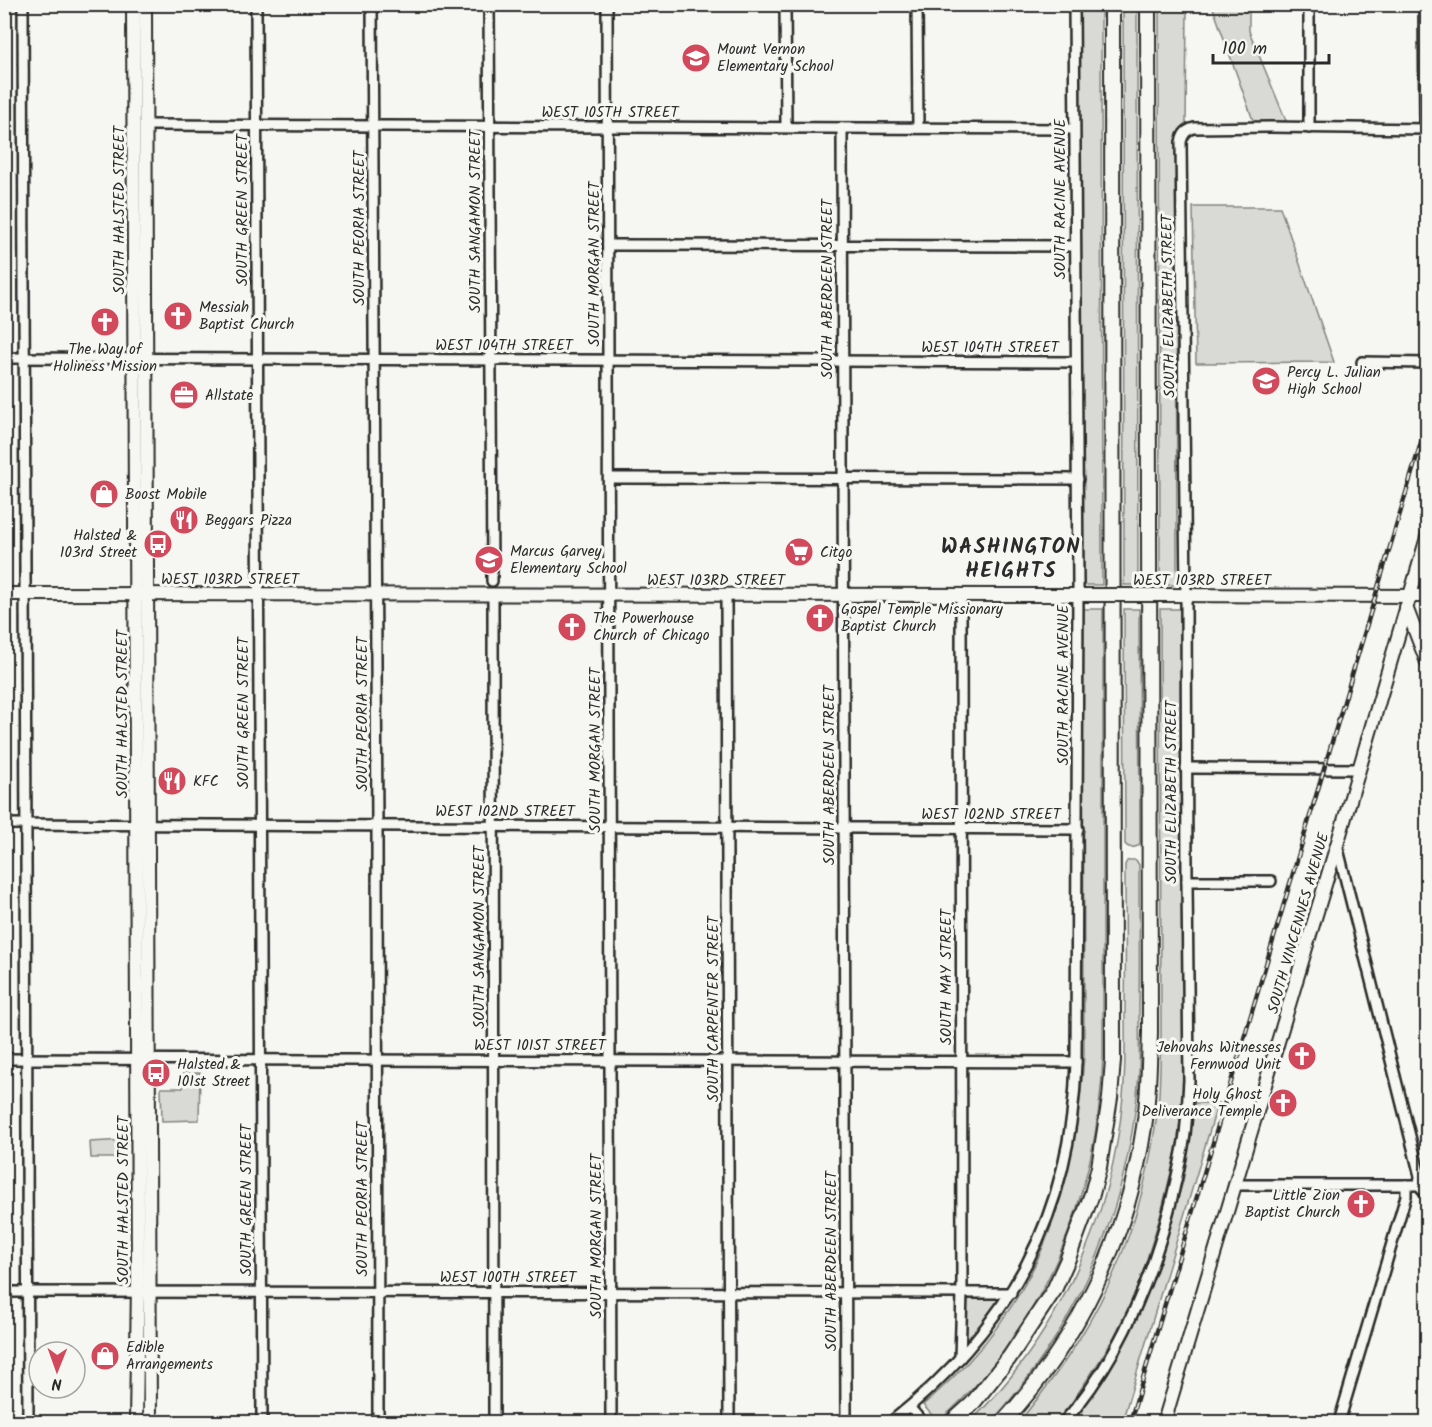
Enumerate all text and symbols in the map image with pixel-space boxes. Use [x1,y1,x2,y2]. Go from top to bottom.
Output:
scale bar [1213,27,1328,65]
text: 100 m [1222,35,1267,64]
place label: Mount Vernon Elementary School [717,38,834,79]
school or university icon: Mount Vernon Elementary School [680,42,712,74]
street label: WEST 105TH STREET [541,101,681,125]
street label: SOUTH RACINE AVENUE [1049,118,1073,279]
street label: SOUTH HALSTED STREET [108,124,132,294]
street label: SOUTH SANGAMON STREET [464,127,488,313]
street label: SOUTH GREEN STREET [231,132,255,286]
street label: SOUTH PEORIA STREET [348,148,372,306]
street label: SOUTH MORGAN STREET [583,180,607,346]
street label: SOUTH ABERDEEN STREET [816,197,840,379]
street label: SOUTH ELIZABETH STREET [1155,212,1183,398]
place label: Messiah Baptist Church [199,296,294,337]
church icon: Messiah Baptist Church [162,300,194,332]
church icon: The Way of Holiness Mission [89,306,121,338]
street label: WEST 104TH STREET [435,334,575,358]
street label: WEST 104TH STREET [921,336,1061,360]
place label: The Way of Holiness Mission [53,338,157,379]
place label: Percy L. Julian High School [1287,361,1381,402]
school or university icon: Percy L. Julian High School [1250,365,1282,397]
office icon: Allstate [168,379,200,411]
place label: Allstate [205,384,254,408]
shop icon: Boost Mobile [88,478,120,510]
place label: Boost Mobile [125,483,207,507]
restaurant icon: Beggars Pizza [168,504,200,536]
place label: Beggars Pizza [205,509,292,533]
place label: Halsted & 103rd Street [60,524,137,565]
bus stop icon: Halsted & 103rd Street [142,528,174,560]
district label: WASHINGTON HEIGHTS [941,531,1081,588]
supermarket icon: Citgo [783,536,815,568]
place label: Marcus Garvey Elementary School [510,540,627,581]
place label: Citgo [820,541,852,565]
school or university icon: Marcus Garvey Elementary School [473,544,505,576]
street label: WEST 103RD STREET [161,568,301,592]
street label: WEST 103RD STREET [647,569,787,593]
street label: WEST 103RD STREET [1133,569,1273,593]
place label: Gospel Temple Missionary Baptist Church [841,598,1004,639]
church icon: Gospel Temple Missionary Baptist Church [804,602,836,634]
street label: SOUTH RACINE AVENUE [1052,604,1076,765]
place label: The Powerhouse Church of Chicago [593,607,710,648]
church icon: The Powerhouse Church of Chicago [556,611,588,643]
street label: SOUTH HALSTED STREET [111,628,135,798]
street label: SOUTH PEORIA STREET [351,634,375,792]
street label: SOUTH GREEN STREET [232,635,256,789]
street label: SOUTH MORGAN STREET [584,666,608,832]
street label: SOUTH ABERDEEN STREET [818,683,842,865]
street label: SOUTH ELIZABETH STREET [1160,699,1184,884]
restaurant icon: KFC [156,765,188,797]
place label: KFC [193,770,219,794]
street label: WEST 102ND STREET [435,800,577,824]
street label: WEST 102ND STREET [921,803,1063,827]
street label: SOUTH VINCENNES AVENUE [1262,829,1337,1017]
street label: SOUTH SANGAMON STREET [468,843,492,1029]
street label: SOUTH MAY STREET [935,907,959,1045]
street label: SOUTH CARPENTER STREET [702,914,726,1102]
street label: WEST 101ST STREET [474,1034,608,1058]
place label: Jehovahs Witnesses Fernwood Unit [1157,1036,1282,1077]
church icon: Jehovahs Witnesses Fernwood Unit [1286,1040,1318,1072]
place label: Halsted & 101st Street [177,1053,250,1094]
bus stop icon: Halsted & 101st Street [140,1057,172,1089]
place label: Holy Ghost Deliverance Temple [1142,1083,1262,1124]
church icon: Holy Ghost Deliverance Temple [1267,1087,1299,1119]
street label: SOUTH HALSTED STREET [112,1114,136,1284]
street label: SOUTH PEORIA STREET [351,1119,375,1277]
street label: SOUTH GREEN STREET [235,1122,259,1276]
street label: SOUTH MORGAN STREET [585,1152,609,1318]
street label: SOUTH ABERDEEN STREET [820,1169,844,1351]
place label: Little Zion Baptist Church [1245,1184,1340,1225]
church icon: Little Zion Baptist Church [1345,1188,1377,1220]
street label: WEST 100TH STREET [440,1266,578,1290]
place label: Edible Arrangements [126,1336,213,1377]
north arrow [27,1340,87,1400]
shop icon: Edible Arrangements [89,1340,121,1372]
text: N [51,1371,62,1396]

